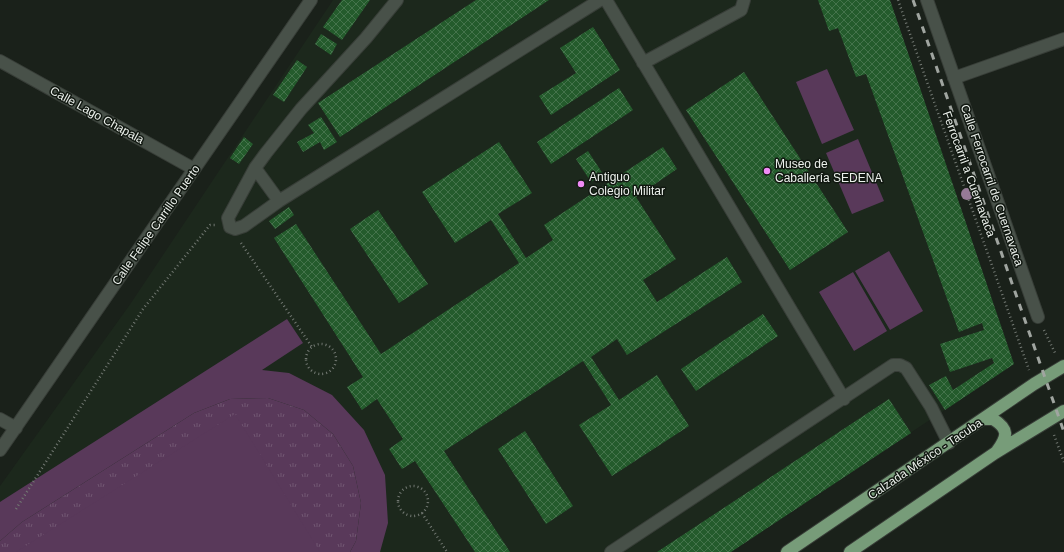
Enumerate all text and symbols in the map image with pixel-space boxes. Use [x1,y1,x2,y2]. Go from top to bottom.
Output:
street label: Calle Lago Chapala [48,83,147,147]
street label: Calle Ferrocarril de Cuernavaca [958,102,1026,268]
street label: Ferrocarril a Cuernavaca [940,109,998,239]
place label: Museo de Caballería SEDENA [775,157,882,185]
street label: Calle Felipe Carrillo Puerto [109,162,203,288]
marker: Museo de Caballería SEDENA [762,166,772,176]
place label: Antiguo Colegio Militar [589,170,665,198]
marker: Antiguo Colegio Militar [576,179,586,189]
street label: Calzada México - Tacuba [865,415,985,502]

